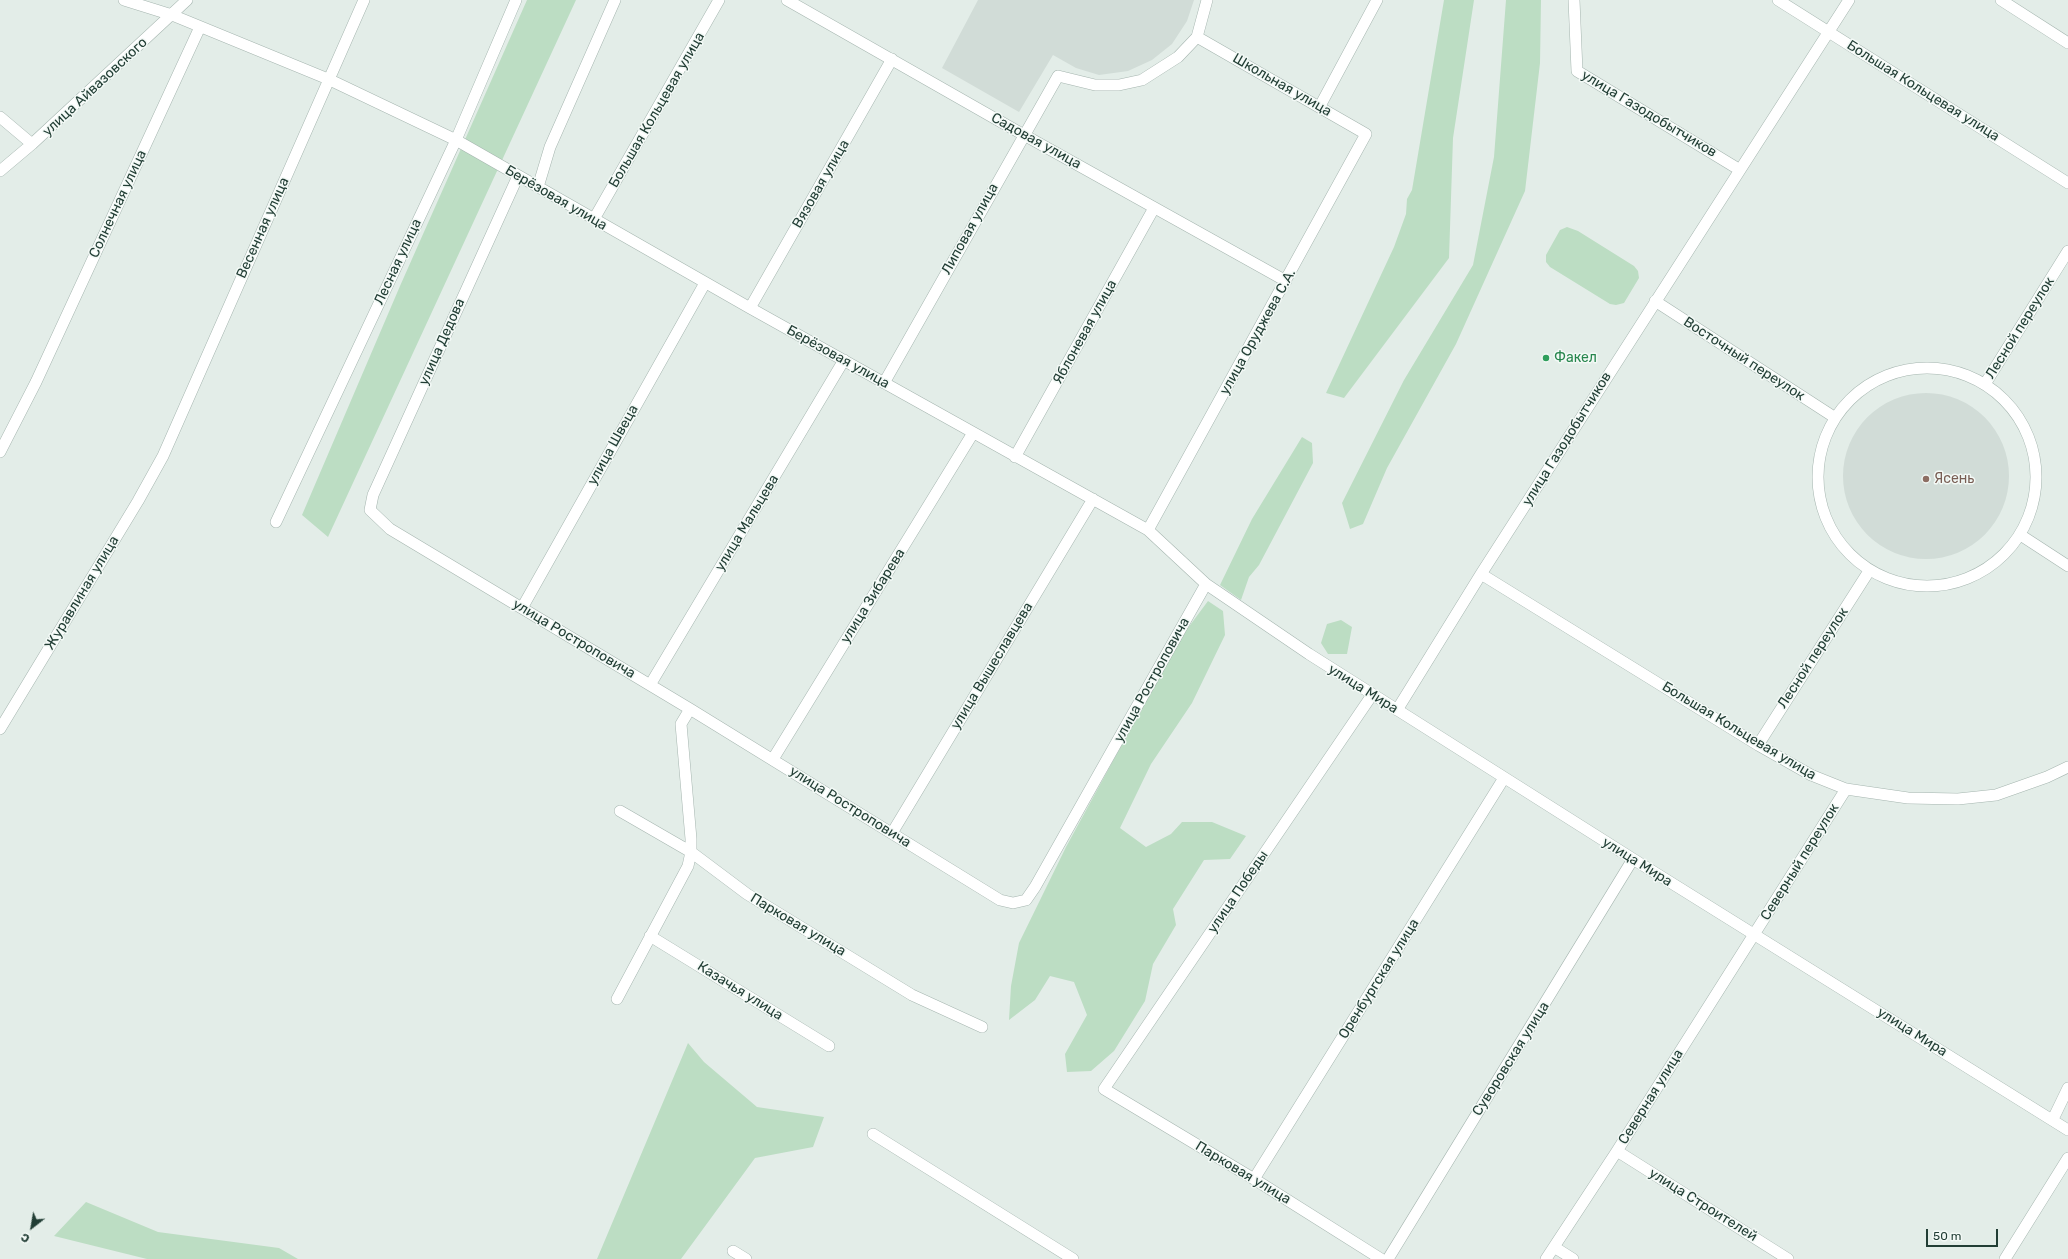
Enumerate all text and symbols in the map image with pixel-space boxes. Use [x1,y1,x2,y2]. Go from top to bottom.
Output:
street label: Большая Кольцевая улица [606,29,708,191]
street label: улица Айвазовского [39,34,151,140]
street label: Большая Кольцевая улица [1844,37,2002,145]
street label: Школьная улица [1230,50,1334,120]
street label: улица Газодобытчиков [1578,67,1720,161]
street label: Садовая улица [988,109,1084,173]
street label: Вязовая улица [789,137,853,231]
street label: Солнечная улица [86,147,150,261]
street label: Берёзовая улица [502,162,610,234]
street label: Весенная улица [233,175,293,281]
street label: Липовая улица [938,180,1002,278]
street label: Лесная улица [371,216,425,308]
street label: улица Оруджева С.А. [1216,266,1300,398]
street label: Лесной переулок [1982,274,2058,382]
street label: Яблоневая улица [1049,277,1121,387]
street label: улица Дедова [415,296,469,388]
street label: Восточный переулок [1680,313,1808,405]
street label: Берёзовая улица [784,322,892,392]
place label: Факел [1554,350,1597,366]
marker: Факел [1541,353,1551,363]
street label: улица Газодобытчиков [1519,369,1615,509]
street label: улица Швеца [584,402,642,488]
place label: Ясень [1934,471,1974,487]
street label: улица Мальцева [712,472,782,574]
marker: Ясень [1921,474,1931,484]
street label: Журавлиная улица [41,533,123,653]
street label: улица Зибарева [837,546,909,646]
street label: улица Ростроповича [510,596,638,682]
street label: улица Вышеславцева [947,599,1037,733]
street label: Лесной переулок [1774,604,1852,712]
street label: улица Ростроповича [1111,615,1193,745]
street label: улица Мира [1325,661,1401,717]
street label: Большая Кольцевая улица [1659,678,1819,784]
street label: улица Ростроповича [786,763,914,851]
street label: Северный переулок [1757,801,1843,923]
street label: улица Мира [1599,834,1675,890]
street label: улица Победы [1204,848,1272,936]
street label: Парковая улица [747,890,849,960]
street label: Оренбургская улица [1335,916,1423,1042]
street label: Казачья улица [694,958,786,1024]
street label: Суворовская улица [1469,999,1553,1119]
street label: улица Мира [1874,1004,1950,1060]
street label: Северная улица [1615,1046,1687,1148]
street label: Парковая улица [1192,1138,1294,1208]
street label: улица Строителей [1646,1165,1760,1245]
north arrow [12,1207,52,1247]
scale bar [1928,1221,2000,1247]
text: 50 m [1933,1229,1961,1243]
text: С [19,1230,32,1245]

